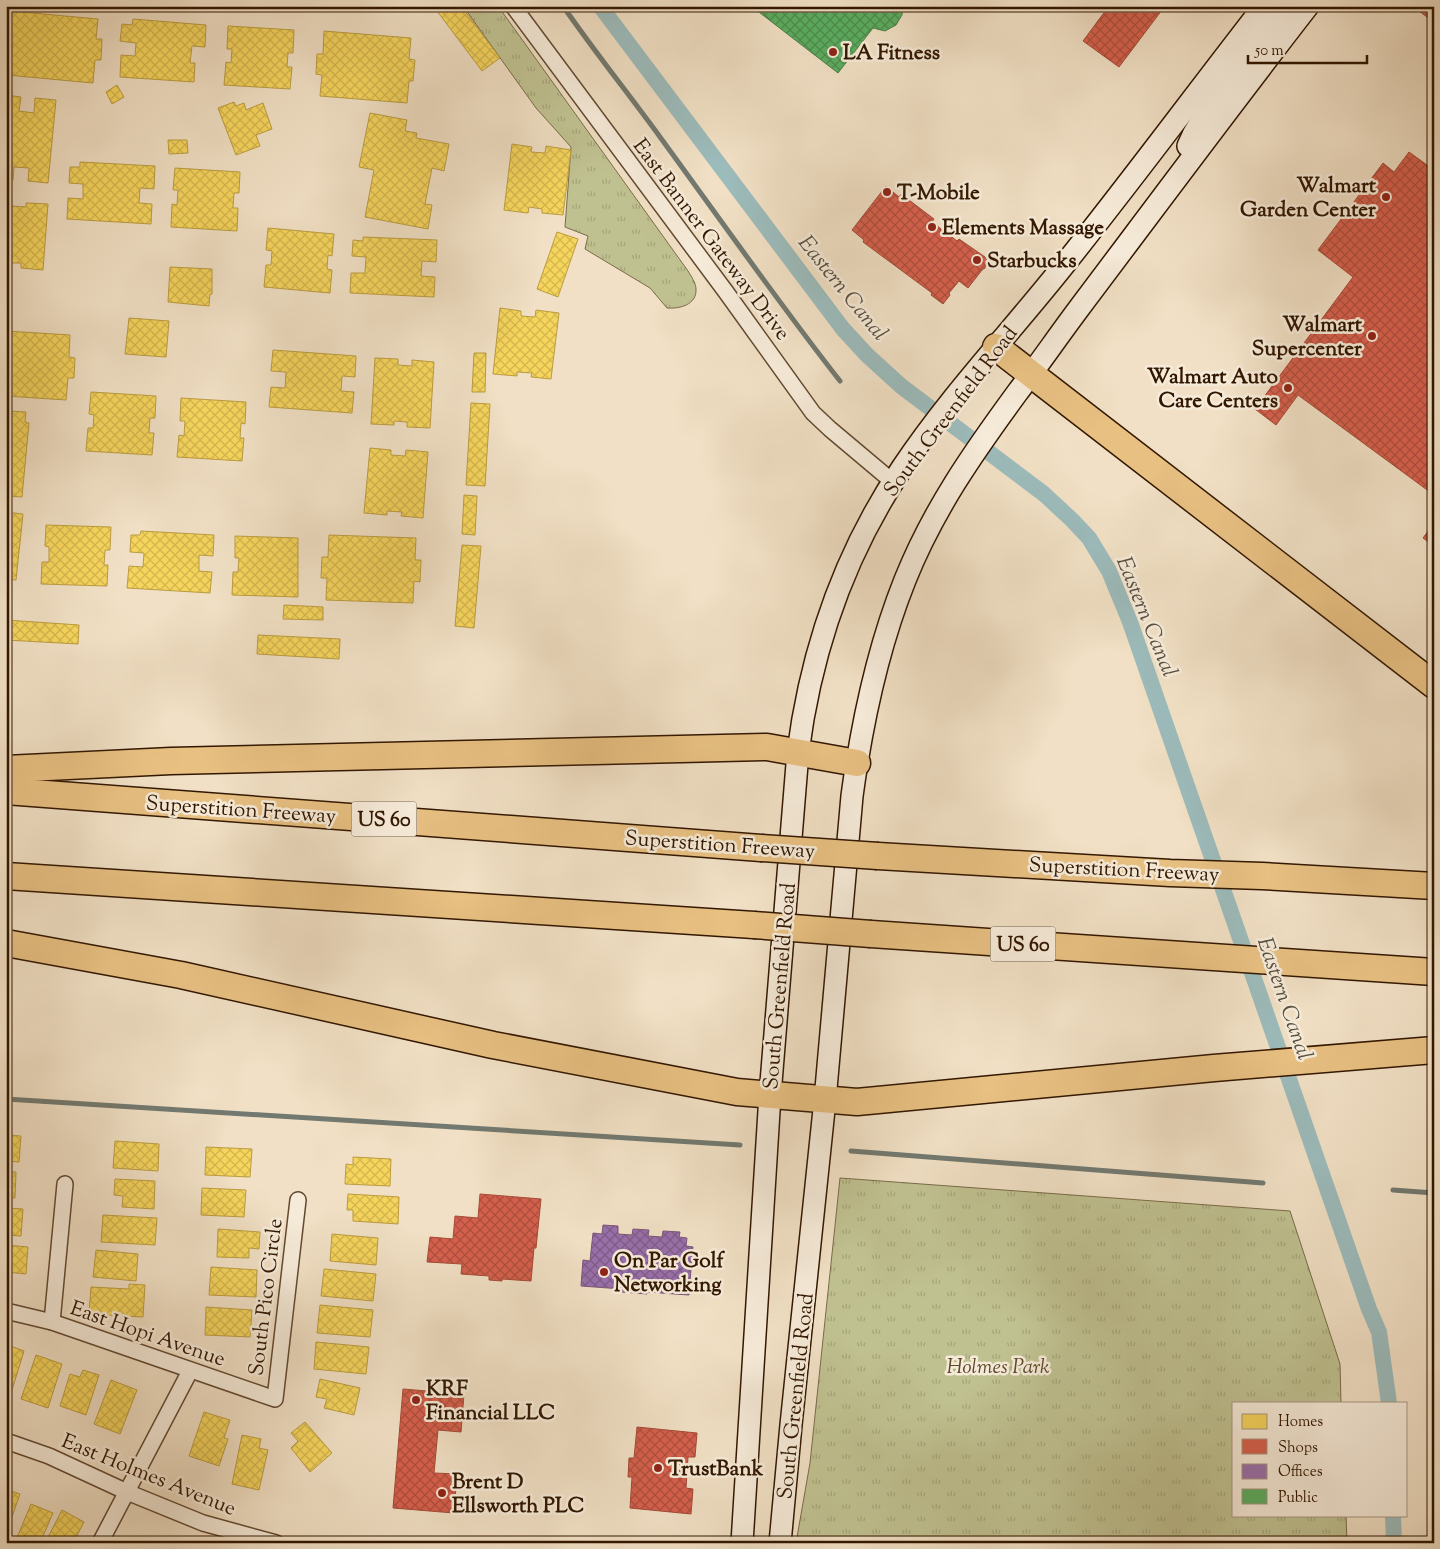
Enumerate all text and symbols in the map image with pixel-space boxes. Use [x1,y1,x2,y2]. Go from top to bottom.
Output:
scale bar [1248,32,1366,64]
place label: LA Fitness [843,39,940,69]
text: 50 m [1254,41,1284,62]
marker: LA Fitness [827,46,839,58]
street label: East Banner Gateway Drive [624,133,796,347]
place label: Walmart Garden Center [1240,172,1377,226]
place label: T-Mobile [897,179,980,209]
marker: T-Mobile [881,186,893,198]
marker: Walmart Garden Center [1380,191,1392,203]
place label: Elements Massage [942,214,1104,244]
marker: Elements Massage [926,221,938,233]
water label: Eastern Canal [789,229,895,349]
place label: Starbucks [987,247,1076,277]
marker: Starbucks [971,254,983,266]
place label: Walmart Supercenter [1252,311,1363,365]
street label: South Greenfield Road [877,320,1026,504]
marker: Walmart Supercenter [1366,330,1378,342]
place label: Walmart Auto Care Centers [1147,363,1279,417]
marker: Walmart Auto Care Centers [1282,382,1294,394]
water label: Eastern Canal [1106,552,1184,683]
street label: Superstition Freeway [145,789,338,833]
road number: US 60 [352,802,416,836]
street label: Superstition Freeway [624,824,817,868]
street label: Superstition Freeway [1028,851,1220,891]
street label: South Greenfield Road [757,881,805,1091]
road number: US 60 [990,926,1056,962]
water label: Eastern Canal [1247,933,1319,1065]
street label: South Pico Circle [242,1217,292,1378]
place label: On Par Golf Networking [614,1247,726,1301]
marker: On Par Golf Networking [598,1266,610,1278]
street label: South Greenfield Road [771,1291,823,1501]
street label: East Hopi Avenue [66,1294,229,1376]
park label: Holmes Park [946,1353,1050,1383]
place label: KRF Financial LLC [426,1375,555,1429]
marker: KRF Financial LLC [410,1394,422,1406]
legend [1232,1402,1408,1516]
text: Homes [1278,1412,1323,1433]
street label: East Holmes Avenue [56,1427,240,1525]
text: Shops [1278,1438,1318,1459]
place label: TrustBank [668,1455,764,1485]
marker: TrustBank [652,1462,664,1474]
text: Offices [1278,1462,1323,1483]
place label: Brent D Ellsworth PLC [452,1468,585,1522]
marker: Brent D Ellsworth PLC [436,1487,448,1499]
text: Public [1278,1488,1318,1509]

